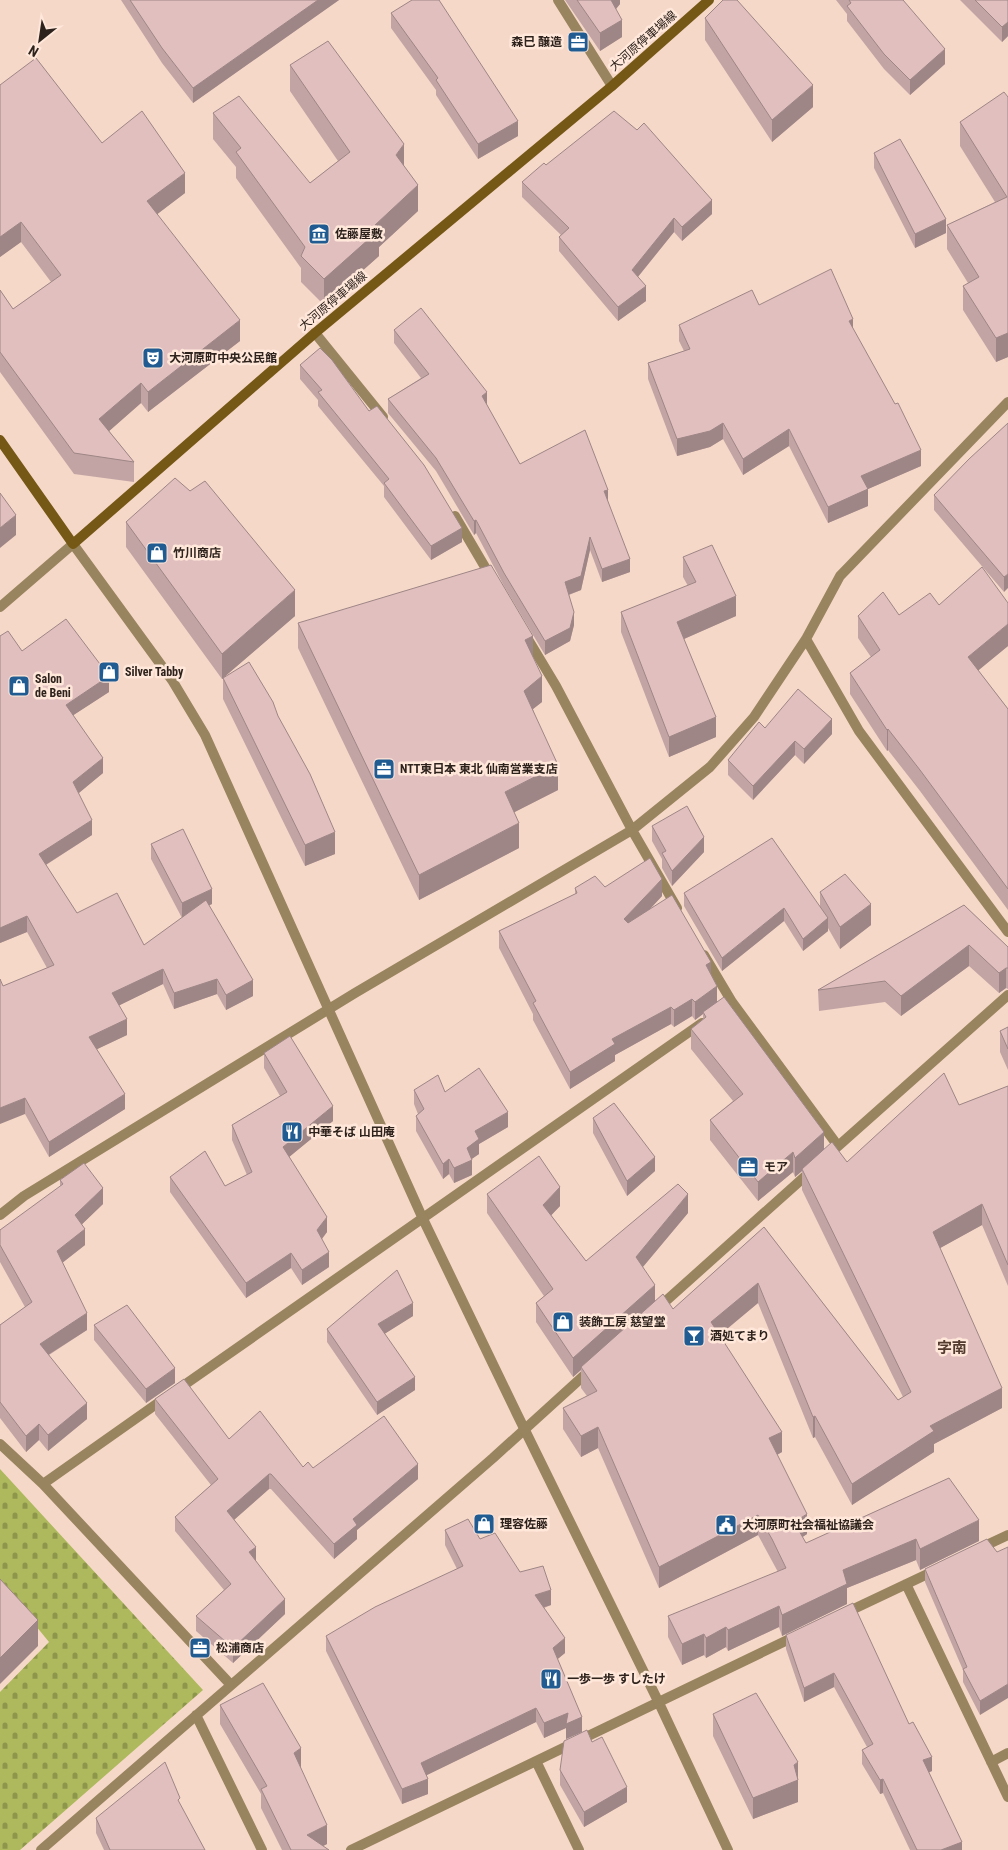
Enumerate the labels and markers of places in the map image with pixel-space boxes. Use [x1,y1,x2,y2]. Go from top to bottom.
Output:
office icon: 森巳 醸造 [566,30,590,54]
place label: 森巳 醸造 [511,35,562,49]
museum icon: 佐藤屋敷 [307,222,331,246]
place label: 佐藤屋敷 [335,227,383,241]
theatre icon: 大河原町中央公民館 [141,346,165,370]
place label: 大河原町中央公民館 [169,351,277,365]
shop icon: 竹川商店 [145,541,169,565]
place label: 竹川商店 [173,546,221,560]
shop icon: Silver Tabby [97,660,121,684]
place label: Silver Tabby [125,665,184,679]
place label: Salon de Beni [35,672,71,700]
shop icon: Salon de Beni [7,674,31,698]
office icon: NTT東日本 東北 仙南営業支店 [372,757,396,781]
place label: NTT東日本 東北 仙南営業支店 [400,762,558,776]
restaurant icon: 中華そば 山田庵 [280,1120,304,1144]
place label: 中華そば 山田庵 [308,1125,395,1139]
office icon: モア [736,1155,760,1179]
place label: モア [764,1160,788,1174]
shop icon: 装飾工房 慈望堂 [551,1310,575,1334]
place label: 装飾工房 慈望堂 [579,1315,666,1329]
bar icon: 酒処てまり [682,1324,706,1348]
place label: 酒処てまり [710,1329,769,1343]
shop icon: 理容佐藤 [472,1512,496,1536]
public building icon: 大河原町社会福祉協議会 [714,1513,738,1537]
place label: 理容佐藤 [500,1517,548,1531]
place label: 大河原町社会福祉協議会 [742,1518,874,1532]
office icon: 松浦商店 [188,1636,212,1660]
place label: 松浦商店 [216,1641,264,1655]
restaurant icon: 一歩一歩 すしたけ [539,1667,563,1691]
place label: 一歩一歩 すしたけ [567,1672,666,1686]

